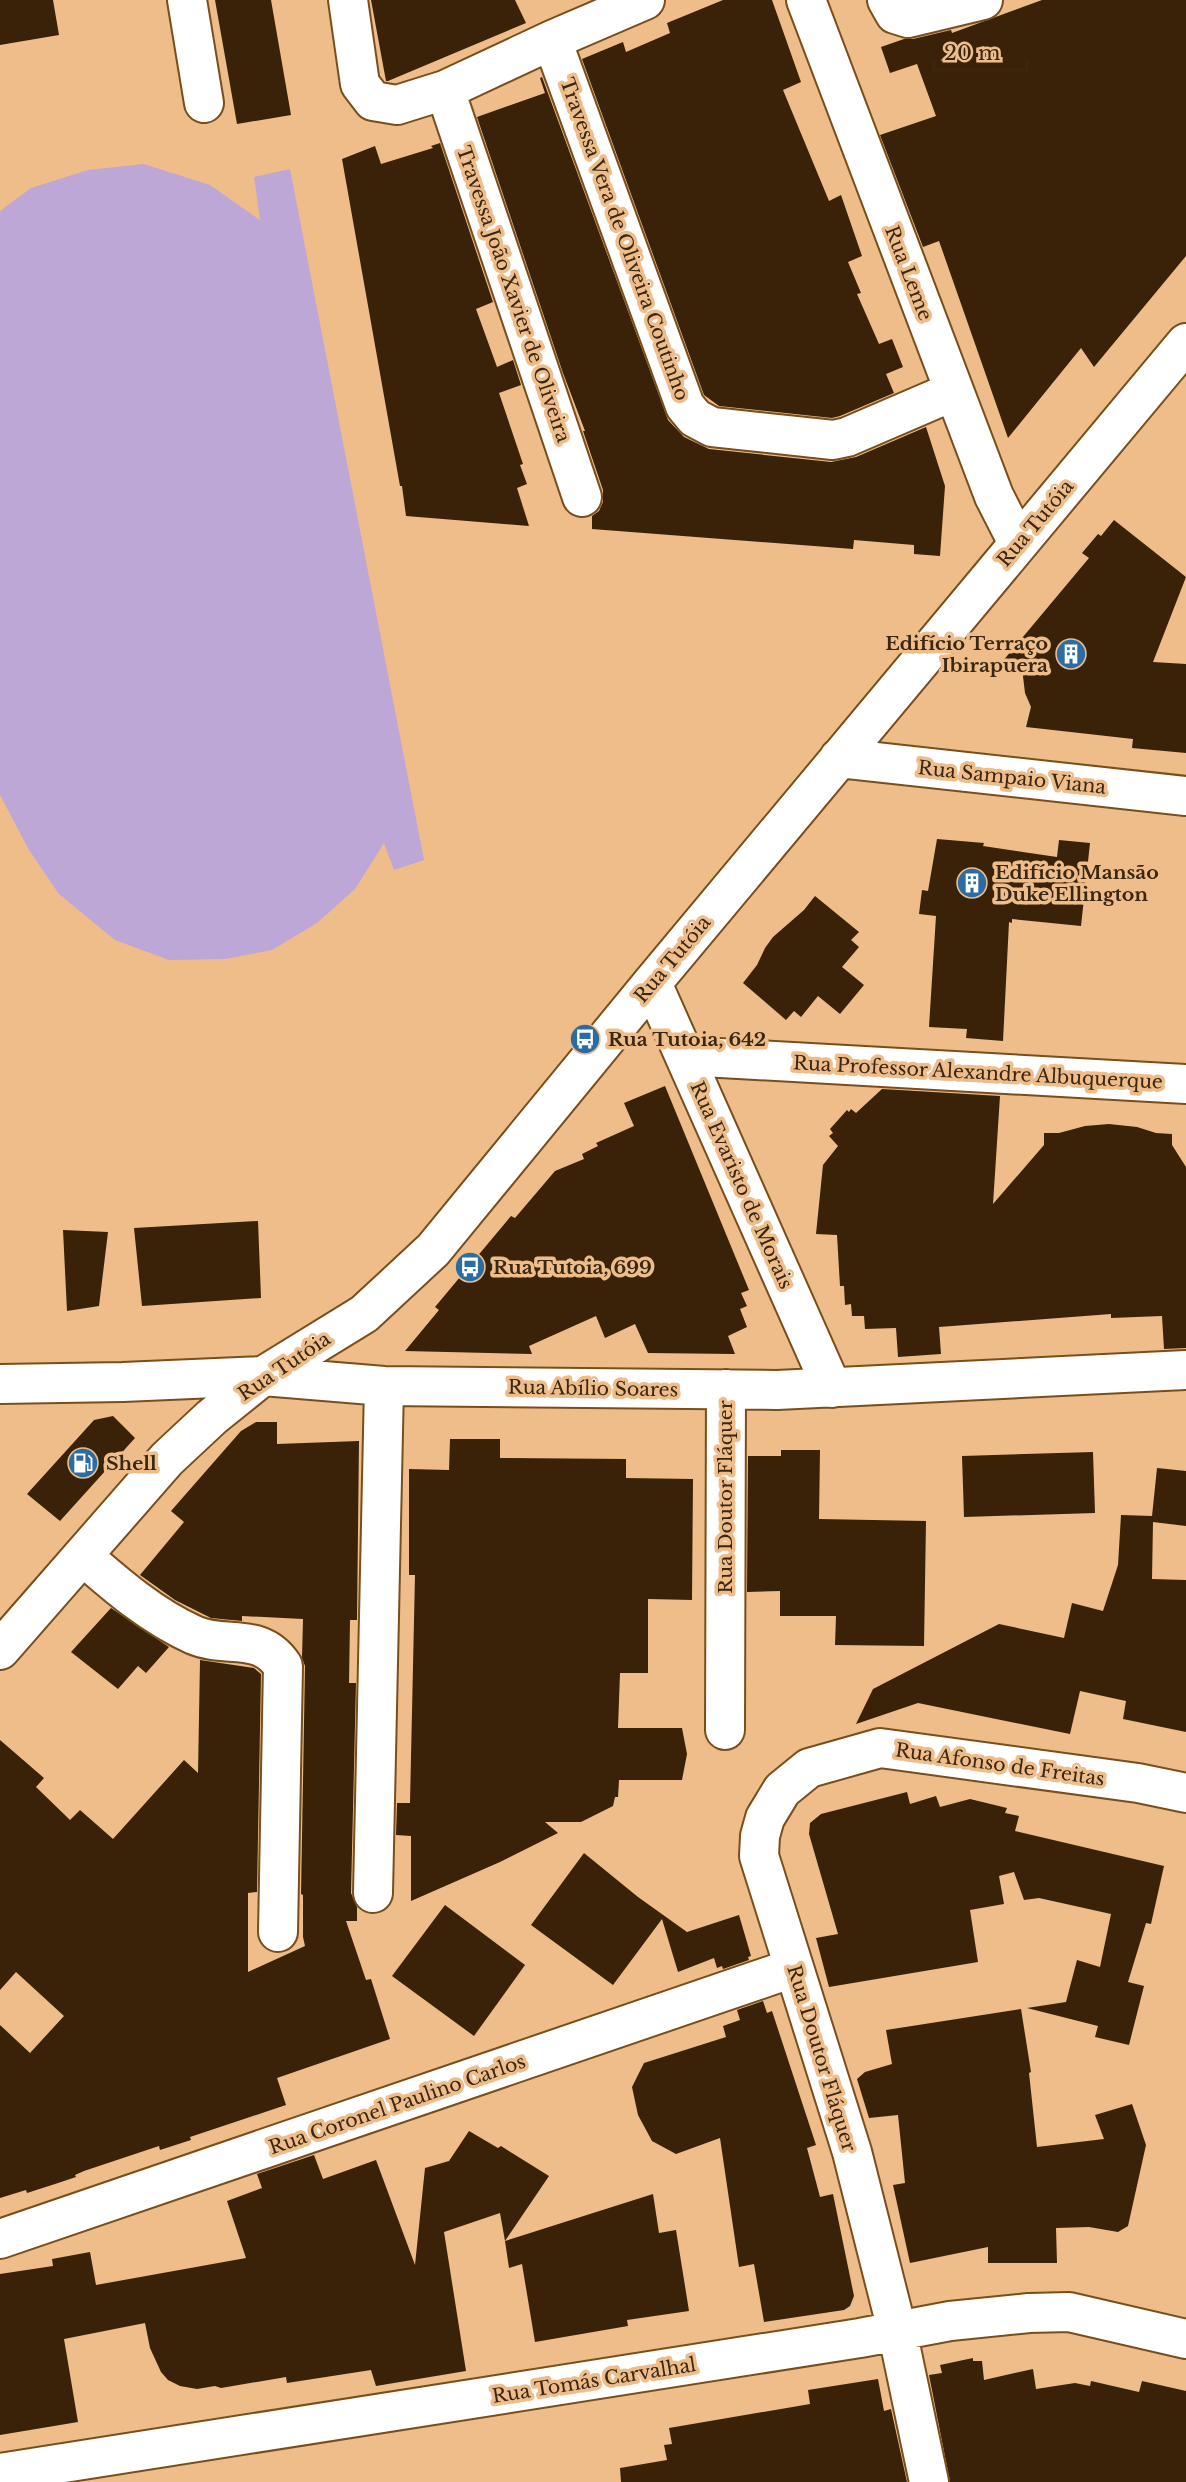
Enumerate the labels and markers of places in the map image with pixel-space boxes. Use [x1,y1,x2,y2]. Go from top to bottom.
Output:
place label: Edifício Terraço Ibirapuera [885,632,1048,677]
building icon: Edifício Terraço Ibirapuera [1054,637,1088,671]
place label: Edifício Mansão Duke Ellington [995,861,1159,906]
building icon: Edifício Mansão Duke Ellington [955,866,989,900]
bus stop icon: Rua Tutoia, 642 [568,1022,602,1056]
place label: Rua Tutoia, 642 [608,1028,766,1051]
bus stop icon: Rua Tutoia, 699 [453,1250,487,1284]
place label: Rua Tutoia, 699 [493,1256,652,1279]
fuel station icon: Shell [66,1446,100,1480]
place label: Shell [106,1452,157,1475]

